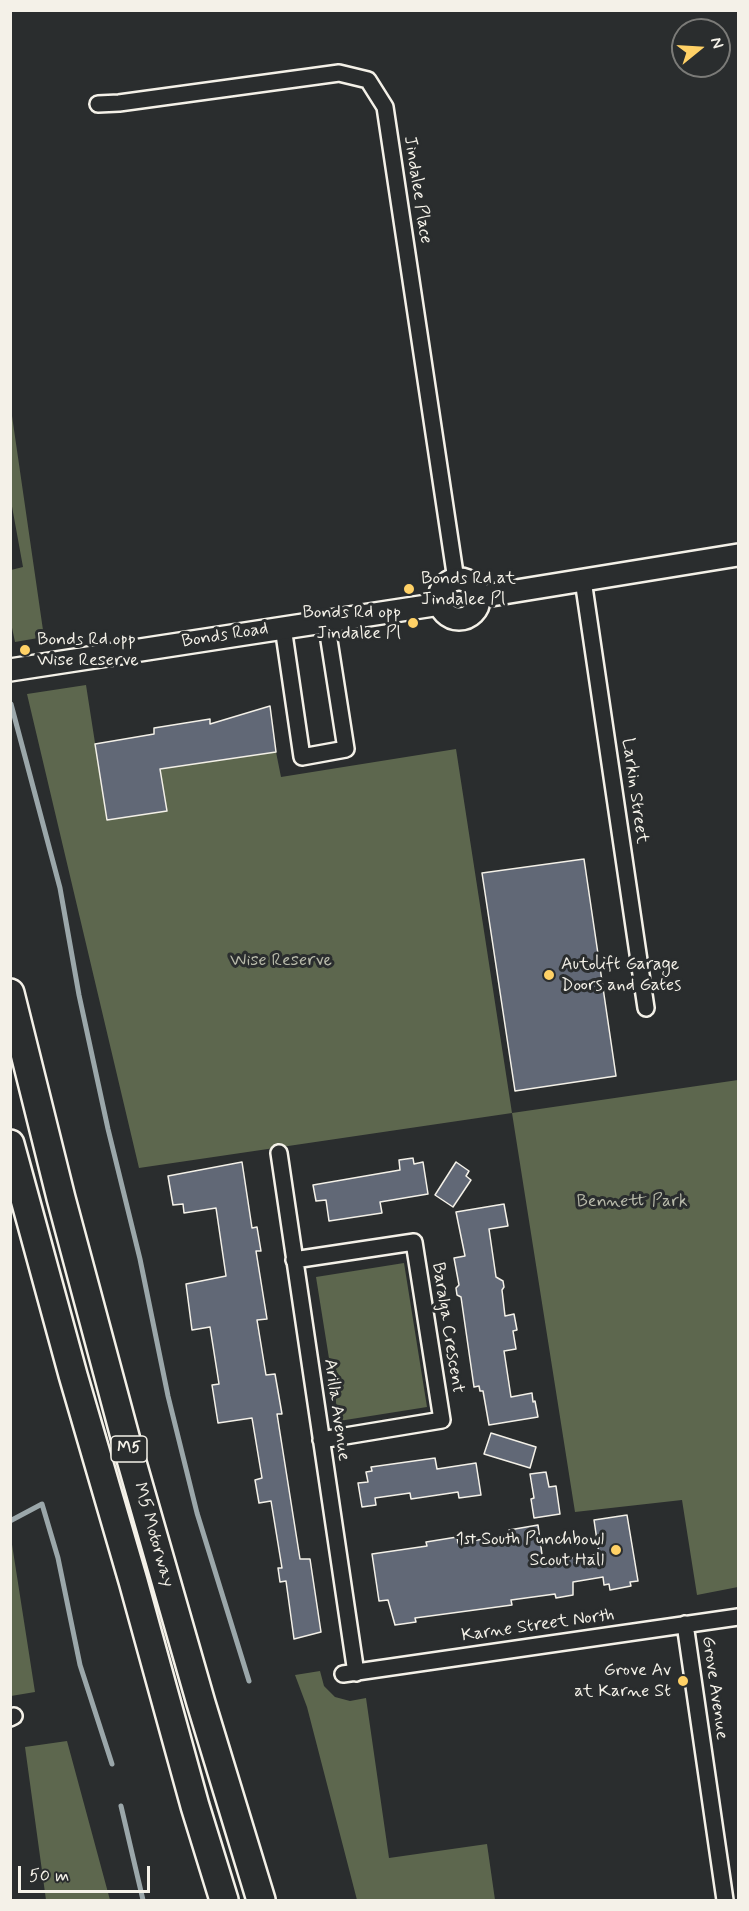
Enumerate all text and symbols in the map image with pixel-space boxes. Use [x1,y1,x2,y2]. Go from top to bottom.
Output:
north arrow [671,18,731,78]
text: N [705,35,728,51]
street label: Jindalee Place [398,135,436,245]
place label: Bonds Rd at Jindalee Pl [421,568,516,610]
marker: Bonds Rd at Jindalee Pl [402,582,416,596]
place label: Bonds Rd opp Jindalee Pl [302,602,401,644]
marker: Bonds Rd opp Jindalee Pl [406,616,420,630]
street label: Bonds Road [180,618,270,654]
place label: Bonds Rd opp Wise Reserve [37,629,139,672]
marker: Bonds Rd opp Wise Reserve [18,643,32,657]
street label: Larkin Street [616,737,652,845]
park label: Wise Reserve [230,950,332,972]
place label: Autolift Garage Doors and Gates [561,954,681,996]
marker: Autolift Garage Doors and Gates [542,968,556,982]
park label: Bennett Park [576,1191,688,1213]
street label: Baralga Crescent [426,1261,468,1395]
street label: Arilla Avenue [318,1357,354,1463]
road number: M5 [111,1436,147,1462]
street label: M5 Motorway [128,1480,178,1590]
place label: 1st South Punchbowl Scout Hall [456,1529,604,1572]
marker: 1st South Punchbowl Scout Hall [609,1543,623,1557]
street label: Karne Street North [460,1605,616,1647]
street label: Grove Avenue [696,1635,732,1741]
place label: Grove Av at Karne St [574,1660,671,1702]
marker: Grove Av at Karne St [676,1674,690,1688]
scale bar [21,1854,153,1892]
text: 50 m [29,1864,69,1888]

